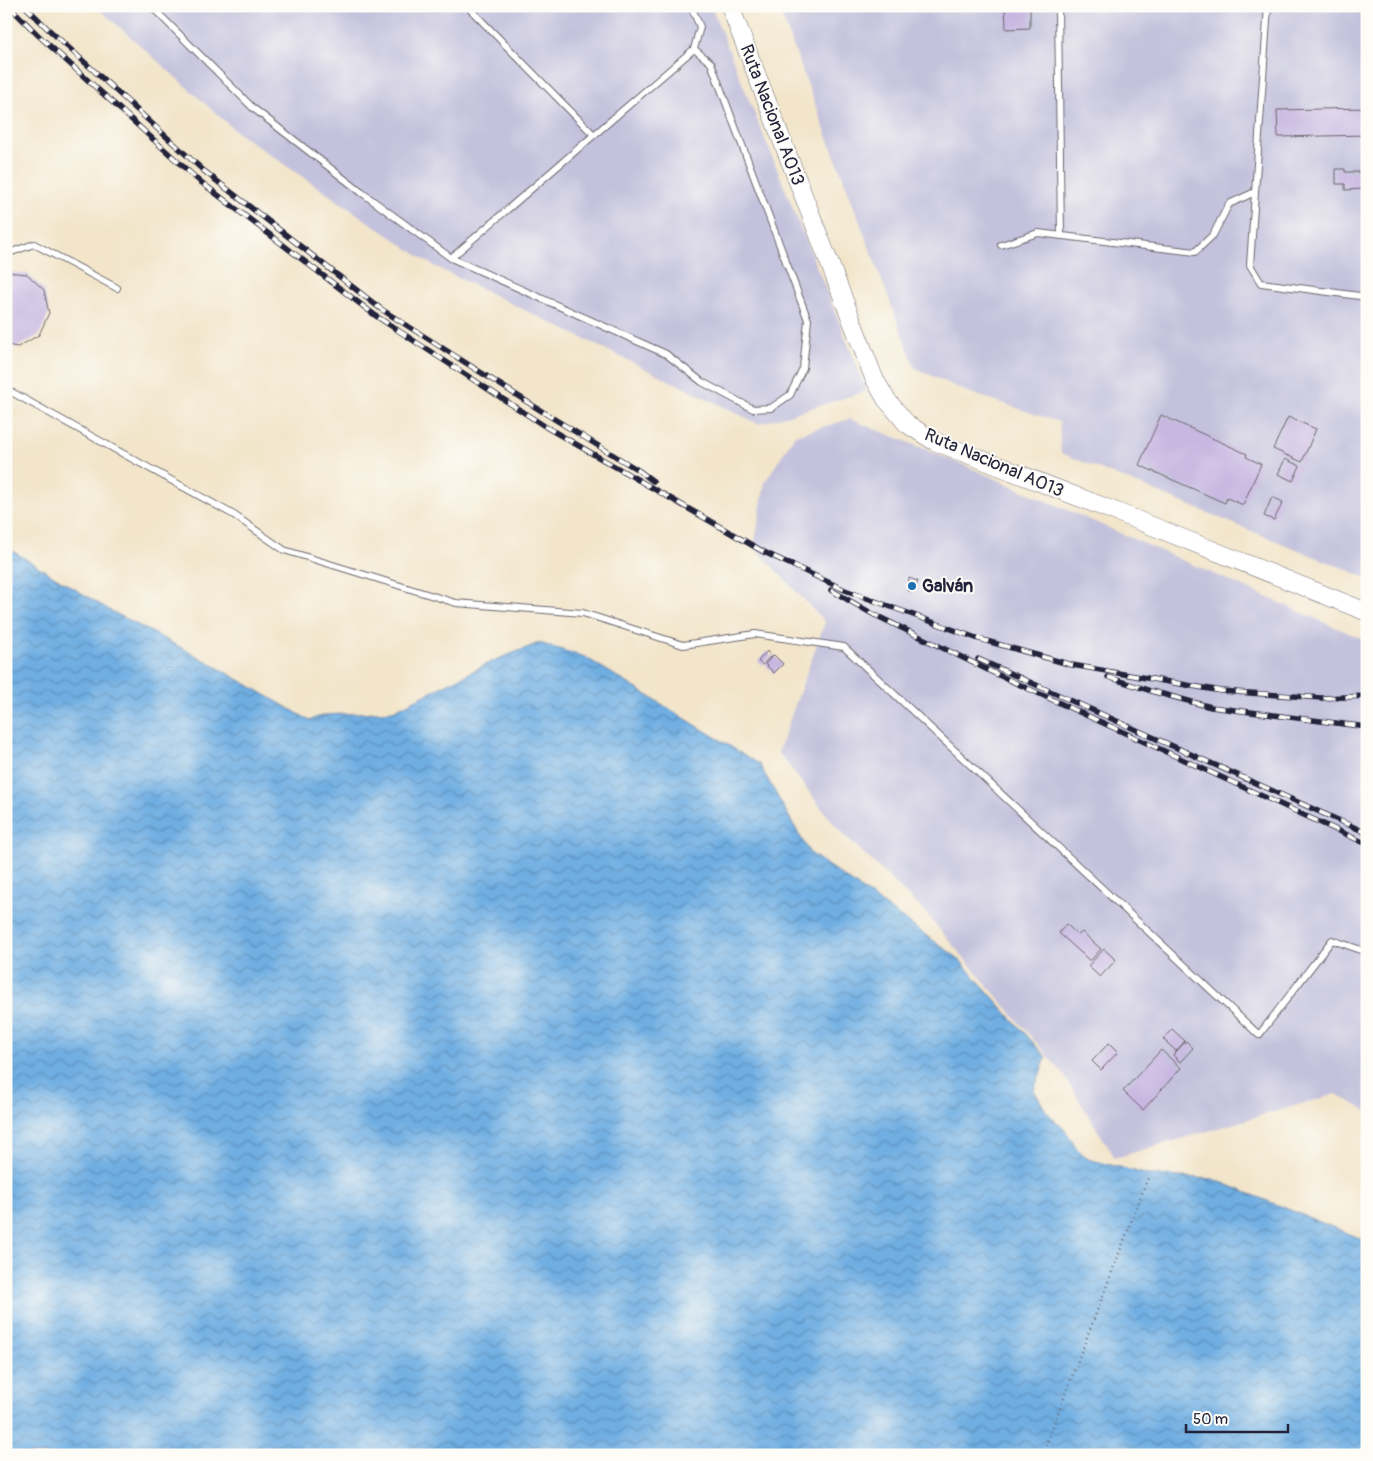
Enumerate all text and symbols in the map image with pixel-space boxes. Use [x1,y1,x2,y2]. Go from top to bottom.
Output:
street label: Ruta Nacional A013 [735,41,809,189]
street label: Ruta Nacional A013 [921,423,1067,503]
place label: Galván [922,575,973,598]
marker: Galván [906,580,918,592]
scale bar [1186,1401,1288,1433]
text: 50 m [1193,1410,1228,1429]

